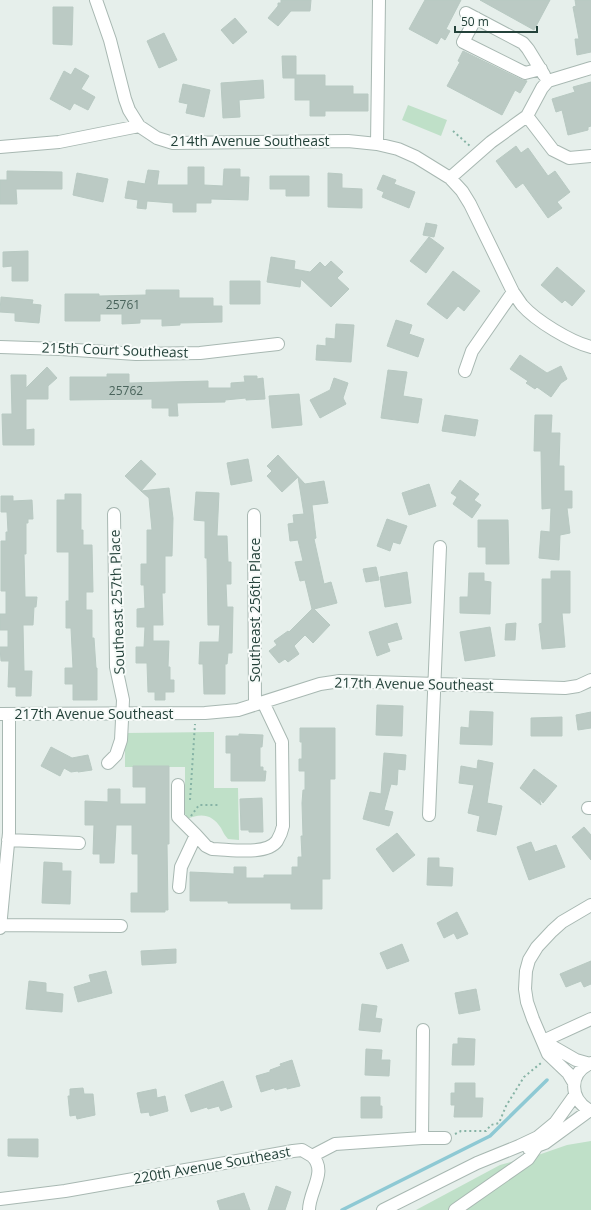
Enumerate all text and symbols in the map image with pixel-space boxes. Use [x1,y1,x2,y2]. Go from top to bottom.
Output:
scale bar [455,8,537,34]
text: 50 m [461,13,489,30]
street label: 214th Avenue Southeast [170,131,330,150]
house number: 25761 [106,296,140,313]
street label: 215th Court Southeast [41,337,189,362]
house number: 25762 [109,382,143,399]
street label: Southeast 257th Place [104,529,129,675]
street label: Southeast 256th Place [245,537,264,682]
street label: 217th Avenue Southeast [334,673,494,694]
street label: 217th Avenue Southeast [14,704,174,723]
street label: 220th Avenue Southeast [132,1141,292,1188]

